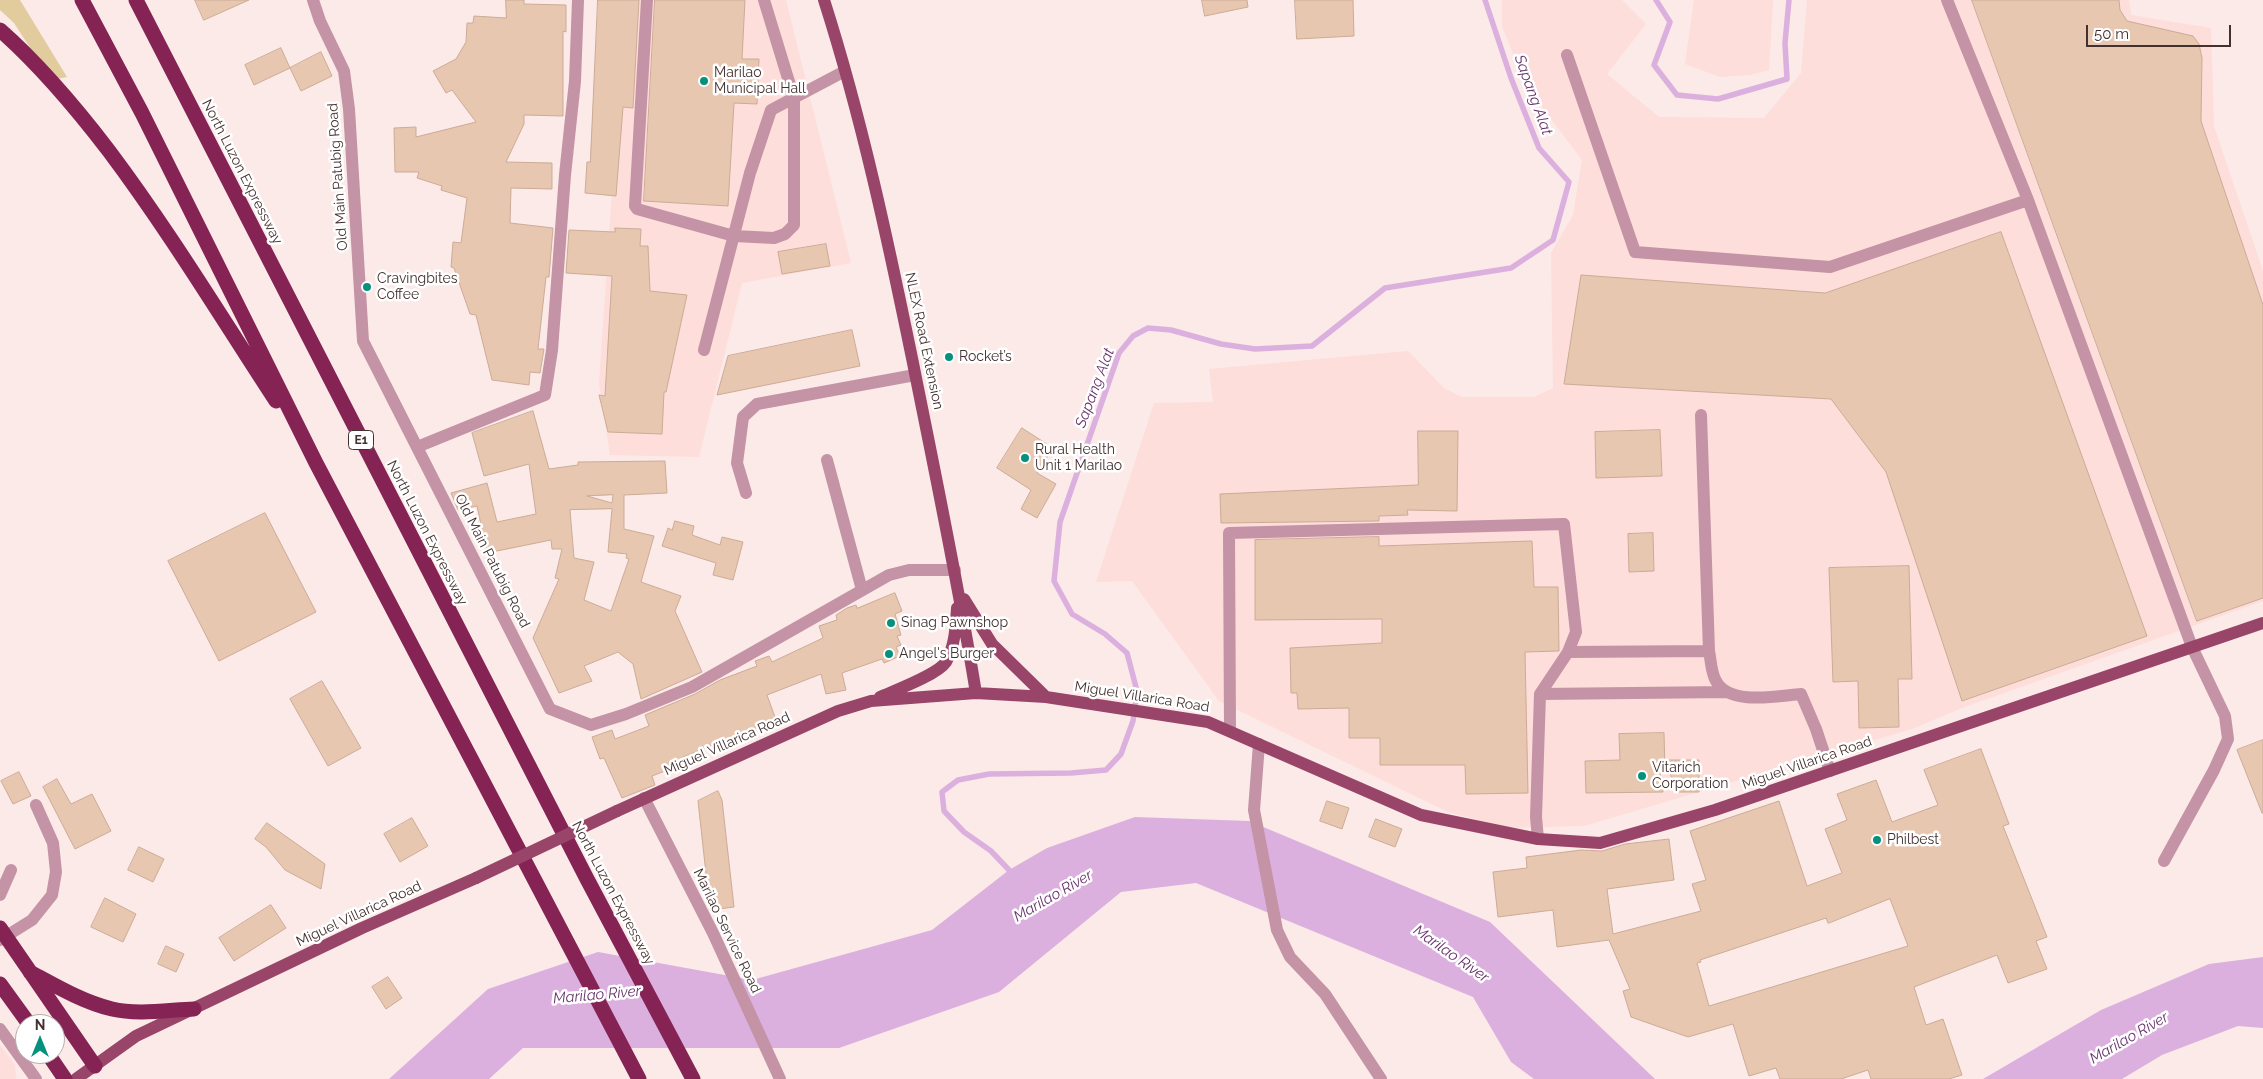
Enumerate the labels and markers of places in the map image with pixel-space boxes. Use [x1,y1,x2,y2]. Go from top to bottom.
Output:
place label: Marilao Municipal Hall [714,65,806,98]
marker: Marilao Municipal Hall [698,75,710,87]
place label: Cravingbites Coffee [377,271,457,304]
marker: Cravingbites Coffee [361,281,373,293]
place label: Rocket’s [959,349,1012,365]
marker: Rocket’s [943,351,955,363]
place label: Rural Health Unit 1 Marilao [1035,442,1122,474]
marker: Rural Health Unit 1 Marilao [1019,452,1031,464]
place label: Sinag Pawnshop [901,615,1008,631]
marker: Sinag Pawnshop [885,617,897,629]
place label: Angel's Burger [899,646,994,662]
marker: Angel's Burger [883,648,895,660]
place label: Vitarich Corporation [1652,760,1729,792]
marker: Vitarich Corporation [1636,770,1648,782]
place label: Philbest [1887,832,1939,848]
marker: Philbest [1871,834,1883,846]

